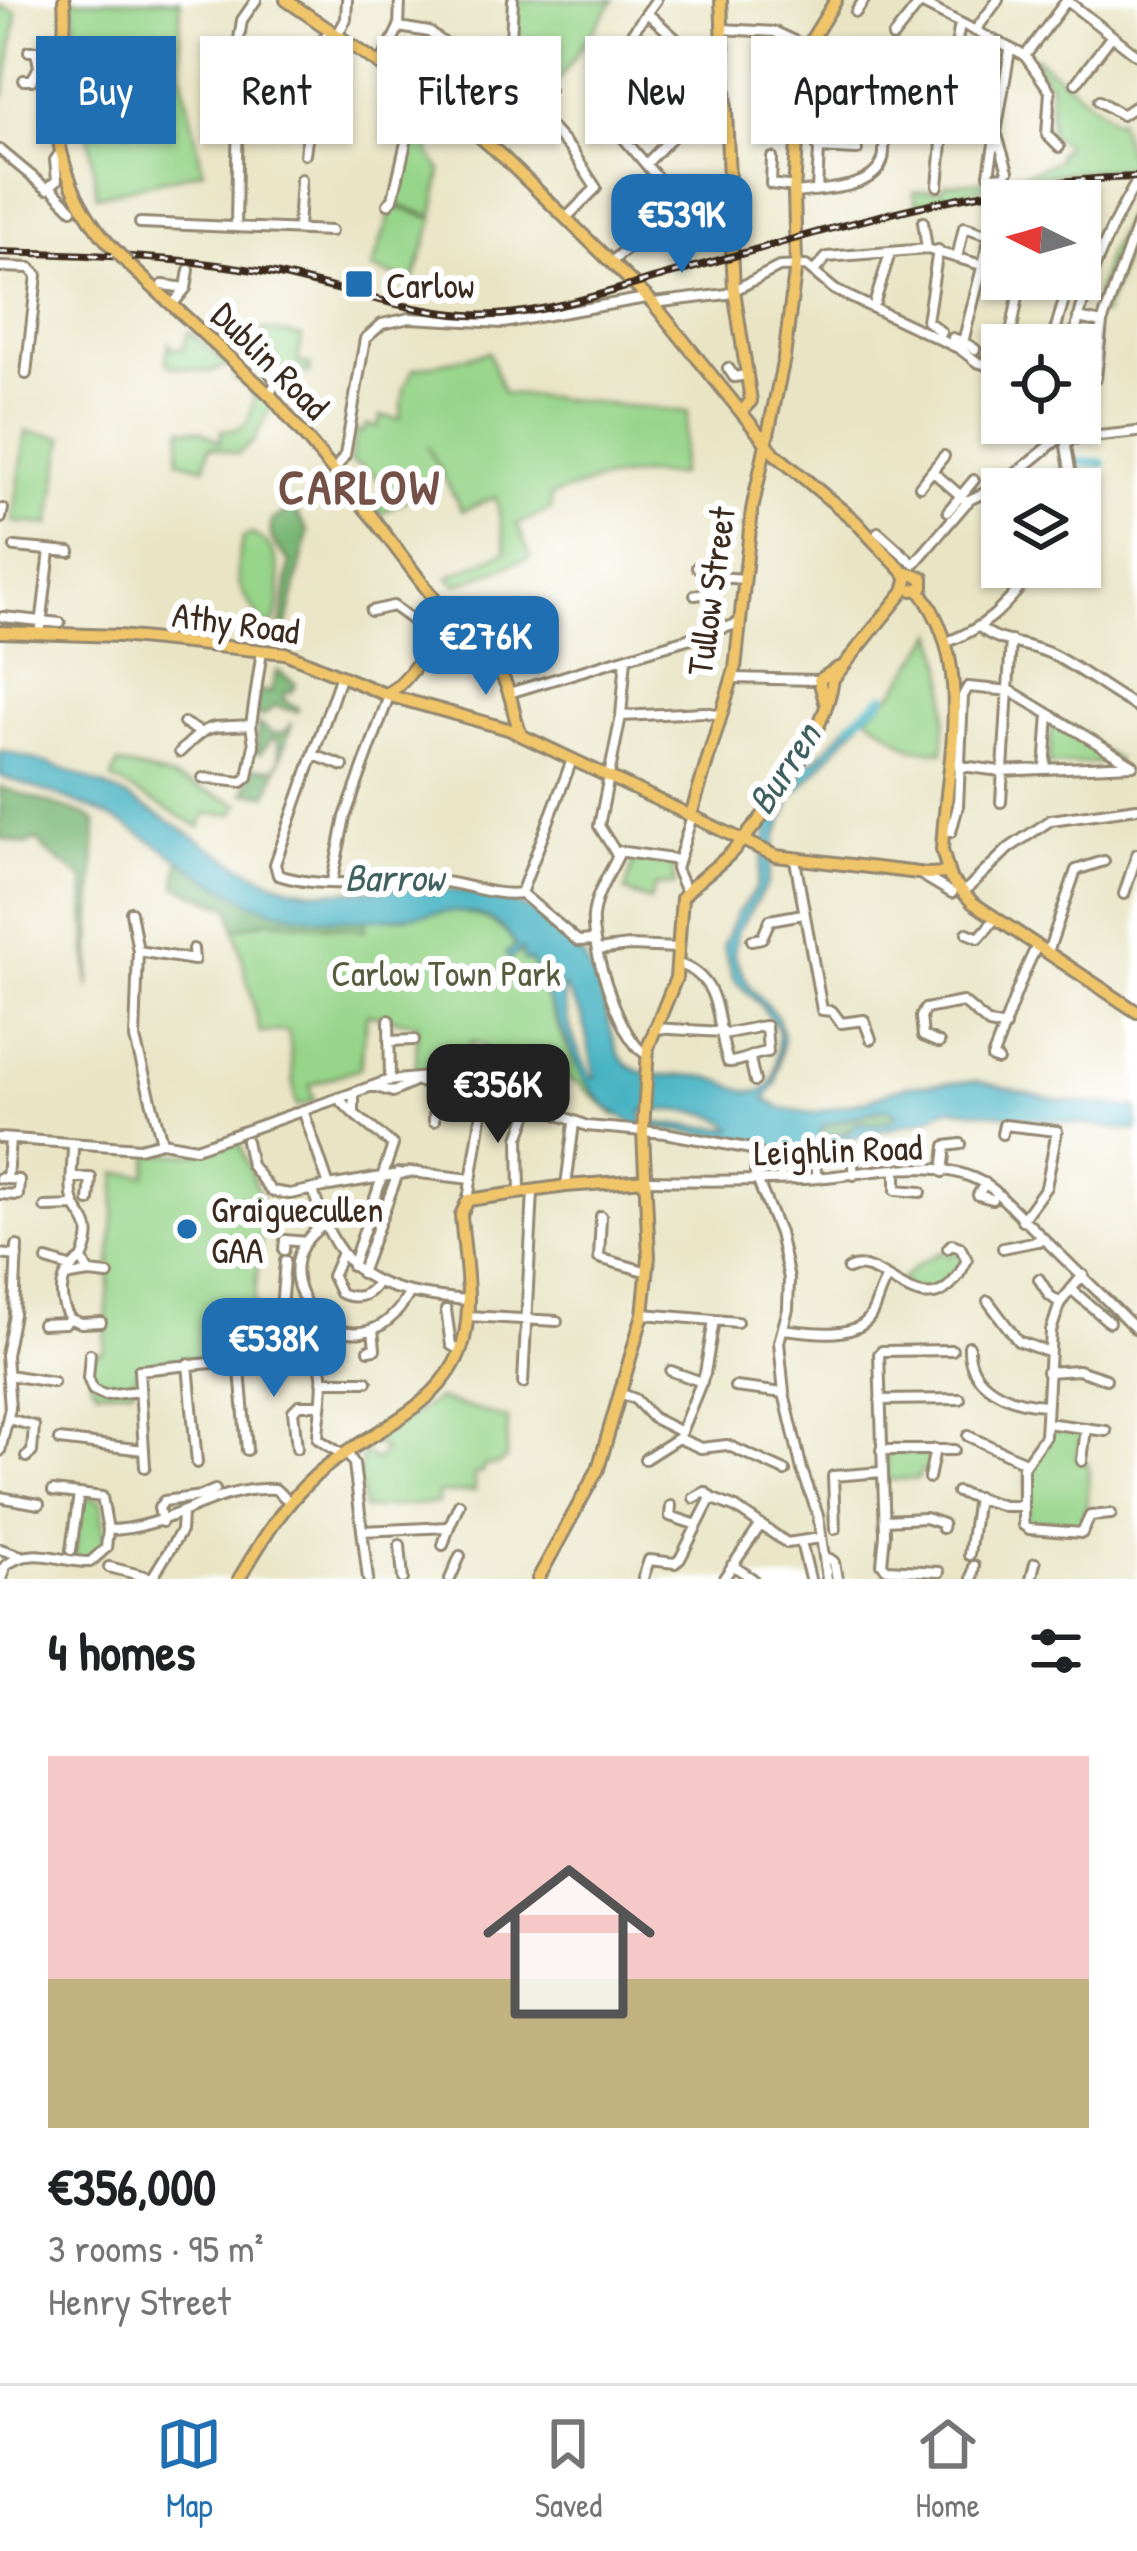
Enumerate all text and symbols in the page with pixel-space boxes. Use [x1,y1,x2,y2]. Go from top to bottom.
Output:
chip: Buy [36,36,176,144]
chip: Rent [200,36,353,144]
chip: Filters [377,36,561,144]
chip: New [585,36,727,144]
chip: Apartment [751,36,1000,144]
pin: €539K [598,174,766,276]
north arrow [981,180,1101,300]
map controls [981,180,1101,588]
text: €539K [638,186,726,239]
place label: Carlow [386,260,474,309]
marker: Carlow [343,268,375,300]
street label: Dublin Road [202,291,340,429]
button: locate [981,324,1101,444]
district label: CARLOW [278,454,442,519]
button: layers [981,468,1101,588]
street label: Tullow Street [674,503,746,679]
street label: Athy Road [169,589,303,655]
pin: €276K [402,596,570,698]
text: €276K [440,608,532,661]
water label: Burren [734,709,834,824]
water label: Barrow [345,850,447,903]
park label: Carlow Town Park [331,948,561,997]
pin: €356K [414,1044,582,1146]
text: €356K [454,1056,542,1109]
street label: Leighlin Road [753,1122,923,1176]
place label: Graiguecullen GAA [211,1184,384,1274]
marker: Graiguecullen GAA [174,1216,200,1242]
pin: €538K [190,1298,358,1400]
text: €538K [229,1310,319,1363]
text: 4 homes [48,1617,195,1686]
icon: filters [1023,1618,1089,1684]
icon: home [461,1834,677,2050]
text: €356,000 [48,2152,216,2221]
text: 3 rooms · 95 m² [48,2221,263,2274]
text: Henry Street [48,2274,231,2327]
tab: Map [156,2411,222,2527]
tab: Saved [535,2411,602,2527]
tab: Home [915,2411,981,2527]

